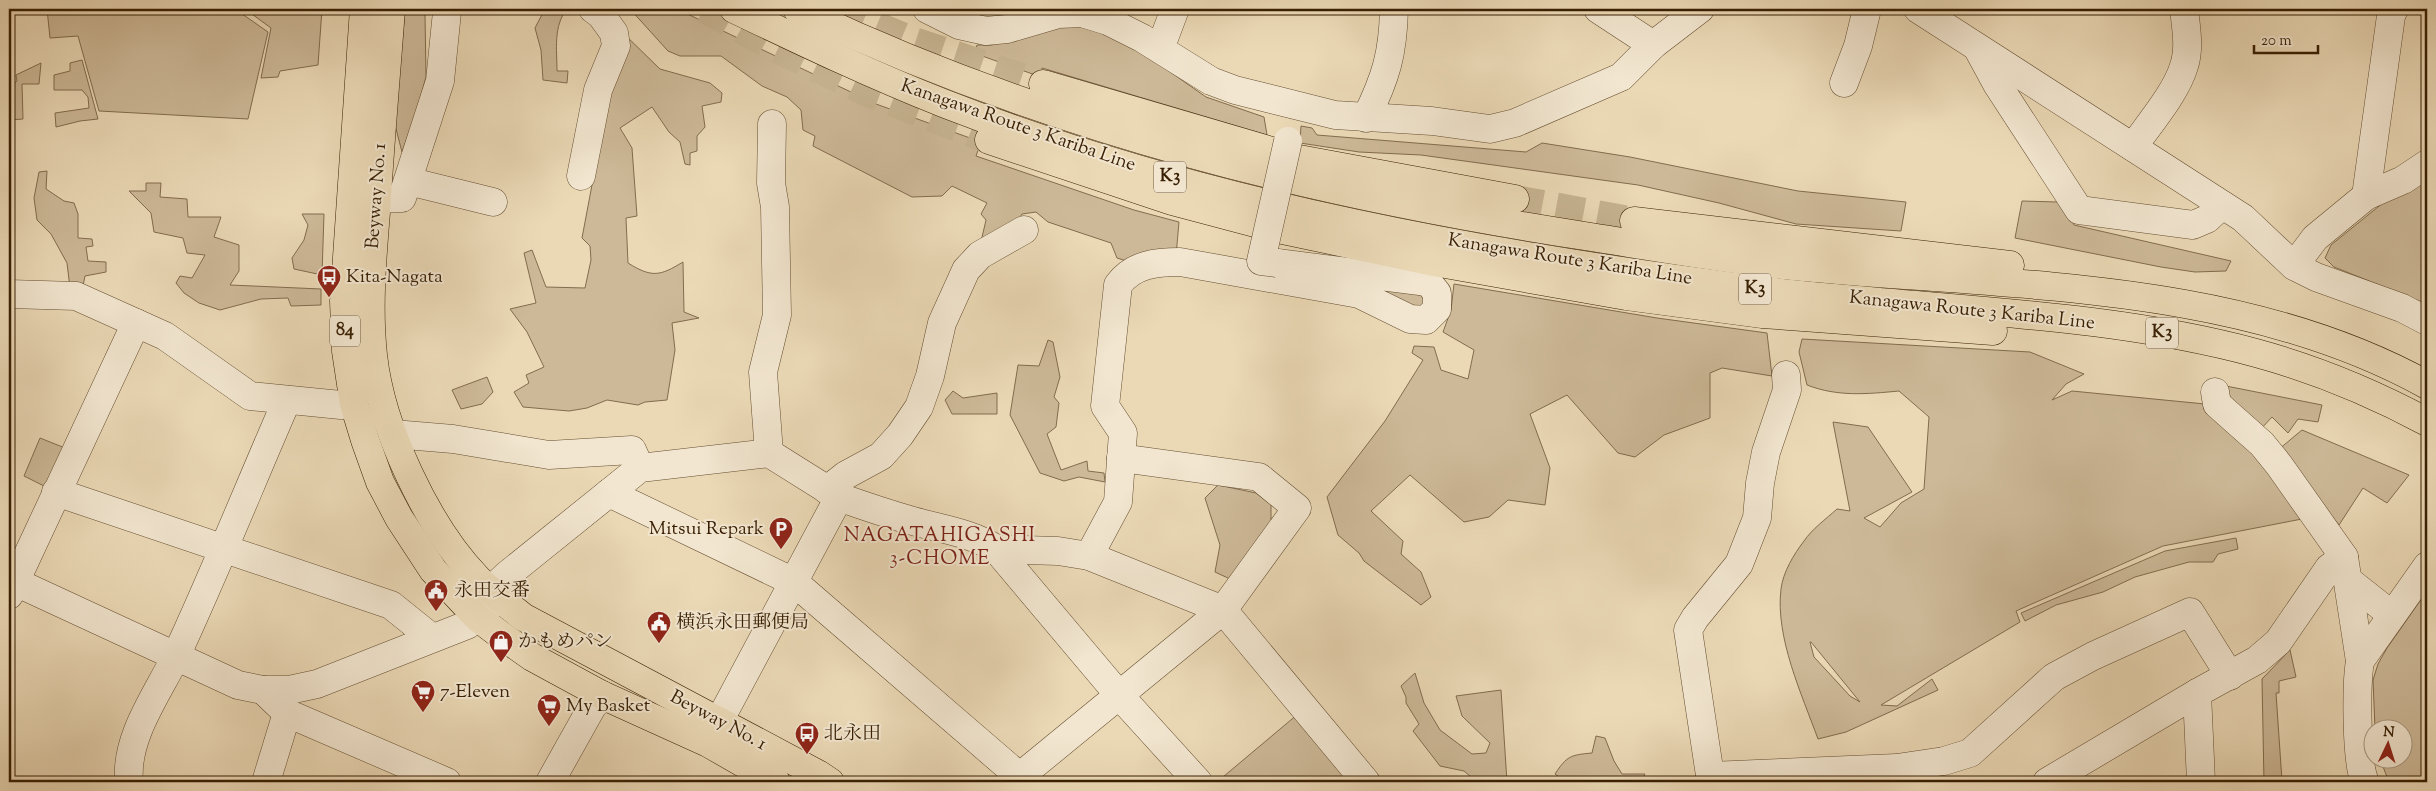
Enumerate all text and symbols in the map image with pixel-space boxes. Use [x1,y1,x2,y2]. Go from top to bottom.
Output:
scale bar [2254,22,2317,54]
text: 20 m [2261,31,2292,52]
street label: Kanagawa Route 3 Kariba Line [897,73,1139,179]
street label: Beyway No. 1 [360,142,394,250]
road number: K3 [1154,162,1186,192]
street label: Kanagawa Route 3 Kariba Line [1446,227,1694,293]
bus stop icon: Kita-Nagata [316,264,342,298]
place label: Kita-Nagata [346,264,443,291]
road number: K3 [1739,274,1771,304]
street label: Kanagawa Route 3 Kariba Line [1848,285,2096,337]
road number: 84 [330,316,360,346]
road number: K3 [2146,317,2178,348]
place label: Mitsui Repark [649,516,765,543]
parking icon: Mitsui Repark [768,516,794,550]
district label: NAGATAHIGASHI 3-CHOME [844,522,1036,574]
public building icon: 永田交番 [423,578,449,612]
place label: 永田交番 [454,578,530,605]
public building icon: 横浜永田郵便局 [646,610,672,644]
place label: 横浜永田郵便局 [676,610,809,637]
shop icon: かもめパン [488,629,514,663]
place label: かもめパン [518,629,613,656]
supermarket icon: 7-Eleven [410,679,436,713]
place label: 7-Eleven [440,679,510,706]
street label: Beyway No. 1 [665,684,772,758]
supermarket icon: My Basket [536,693,562,727]
place label: My Basket [566,693,651,720]
north arrow [2364,718,2414,768]
bus stop icon: 北永田 [794,721,820,755]
place label: 北永田 [824,721,881,748]
text: N [2382,723,2395,743]

